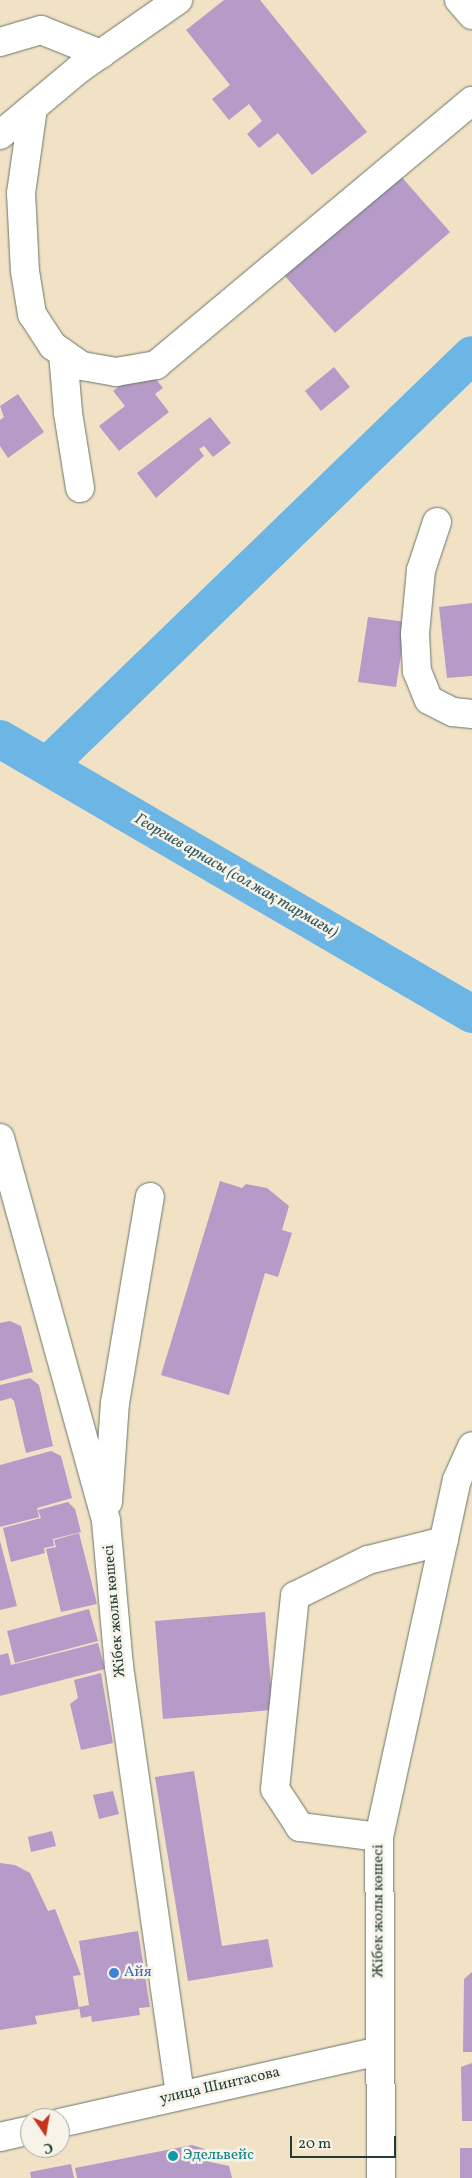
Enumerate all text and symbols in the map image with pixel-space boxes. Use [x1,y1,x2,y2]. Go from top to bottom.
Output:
water label: Георгиев арнасы (сол жақ тармағы) [131,810,341,942]
street label: Жібек жолы көшесі [100,1544,130,1678]
street label: Жібек жолы көшесі [370,1844,388,1978]
place label: Айя [124,1964,152,1982]
marker: Айя [108,1967,120,1979]
street label: улица Шинтасова [158,2063,282,2109]
north arrow [20,2108,70,2158]
scale bar [292,2126,398,2158]
text: 20 m [298,2134,331,2155]
text: С [42,2137,54,2157]
place label: Эдельвейс [183,2147,254,2165]
marker: Эдельвейс [167,2150,179,2162]

